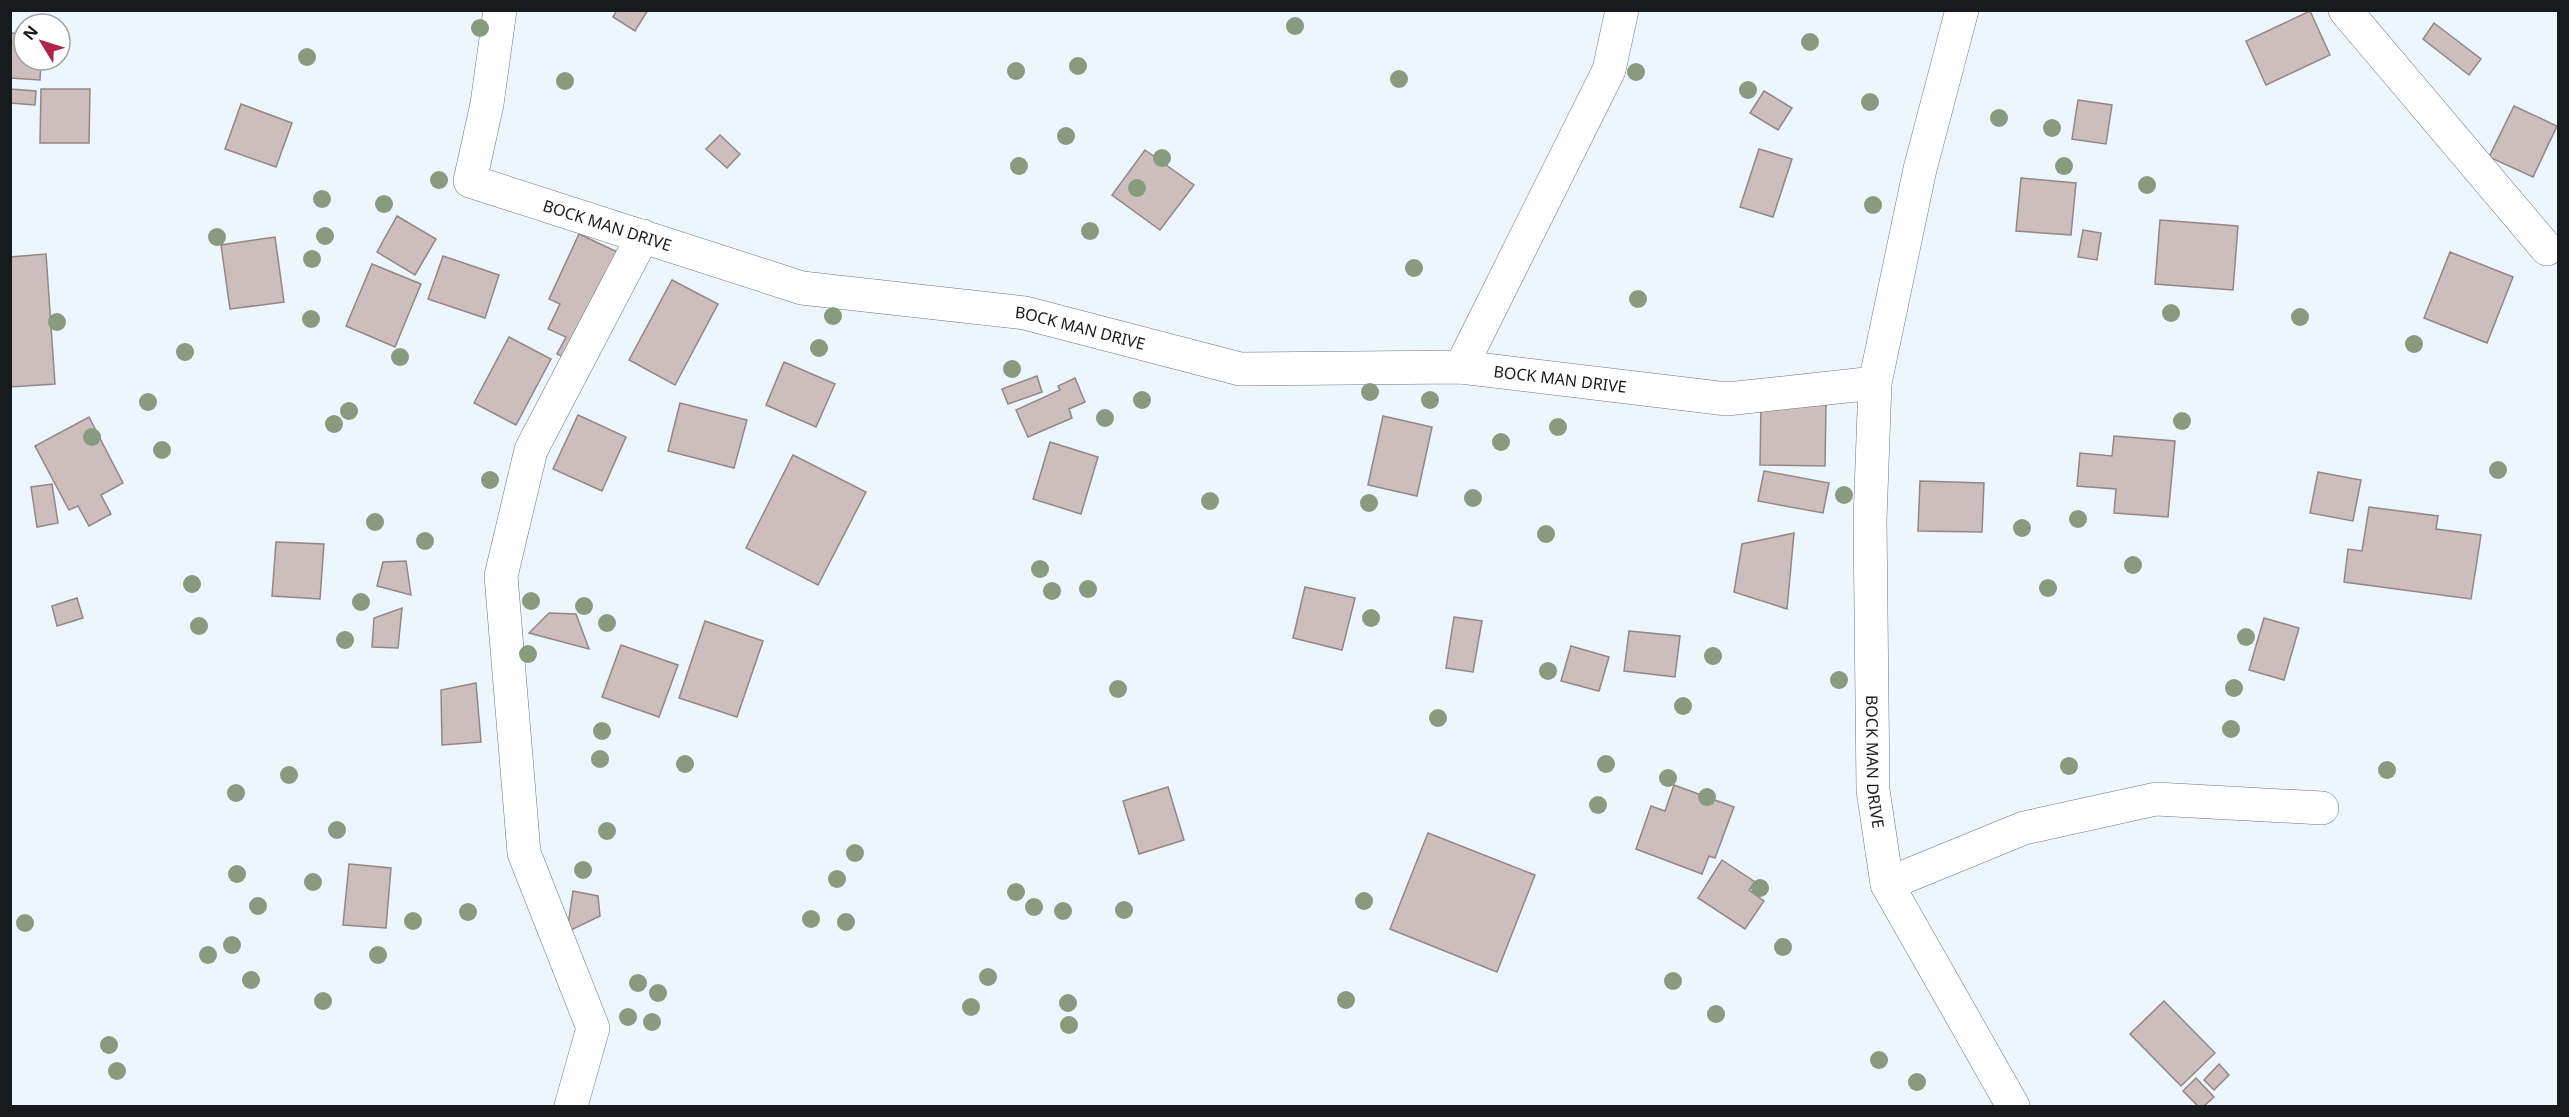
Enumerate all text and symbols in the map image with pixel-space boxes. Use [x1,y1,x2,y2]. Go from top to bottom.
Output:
north arrow [12,12,72,72]
text: N [18,21,43,45]
street label: BOCK MAN DRIVE [540,194,674,256]
street label: BOCK MAN DRIVE [1014,301,1148,355]
street label: BOCK MAN DRIVE [1492,360,1628,398]
street label: BOCK MAN DRIVE [1861,695,1890,830]

